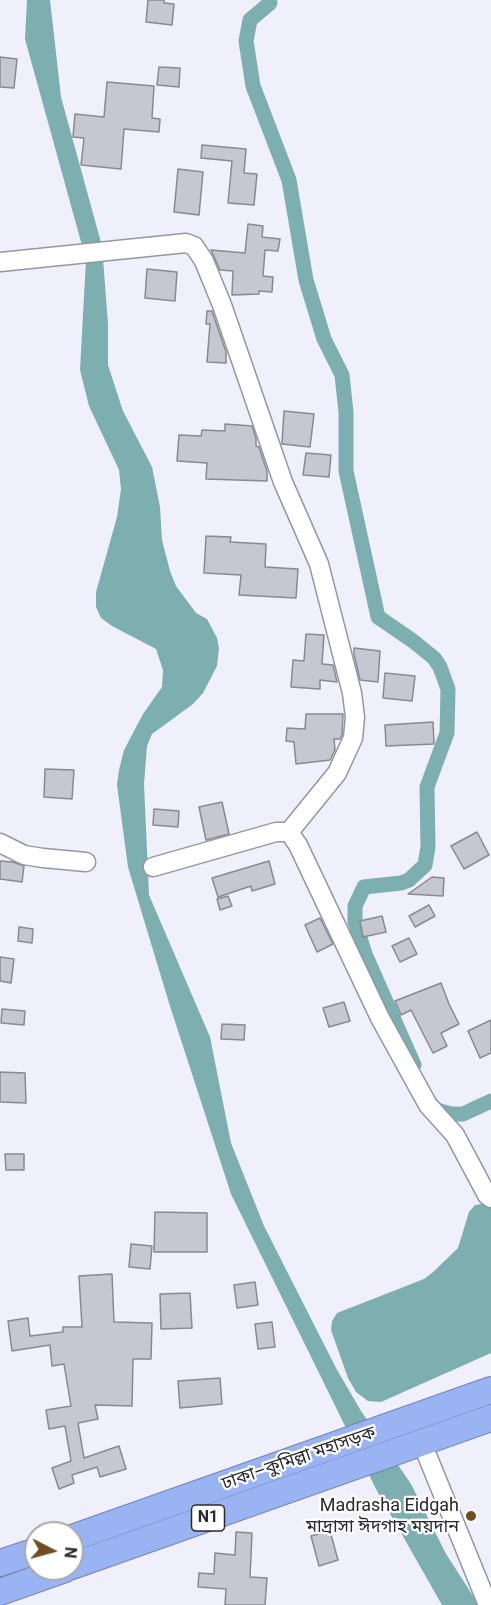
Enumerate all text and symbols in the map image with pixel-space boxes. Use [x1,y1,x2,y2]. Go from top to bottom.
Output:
street label: ঢাকা–কুমিল্লা মহাসড়ক [219,1423,379,1495]
place label: Madrasha Eidgah মাদ্রাসা ঈদগাহ ময়দান [306,1495,459,1538]
road number: N1 [192,1505,224,1531]
marker: Madrasha Eidgah মাদ্রাসা ঈদগাহ ময়দান [464,1509,478,1523]
north arrow [24,1521,84,1581]
text: N [60,1546,80,1559]

